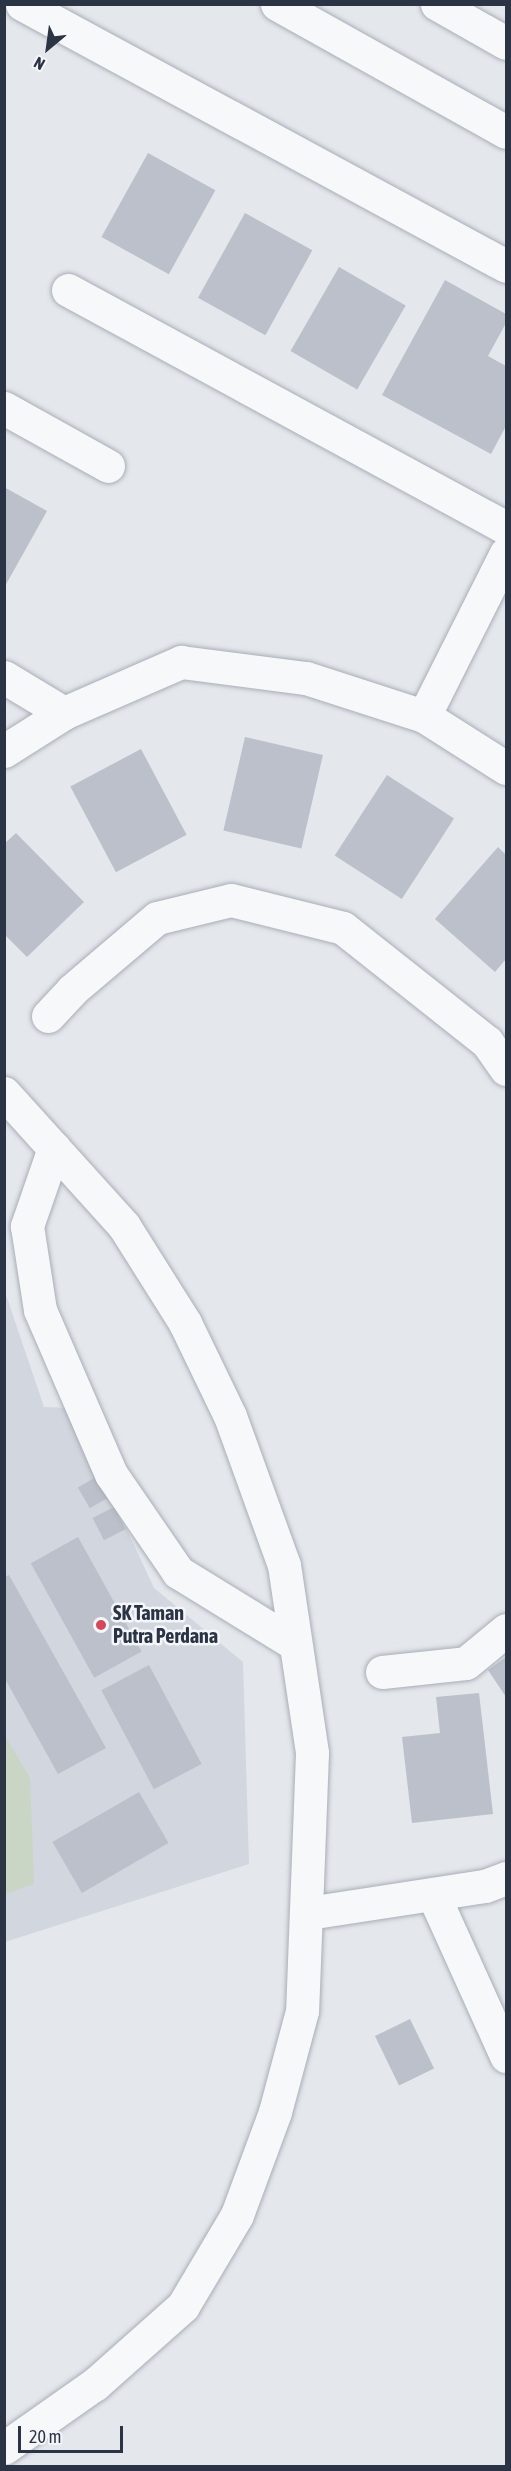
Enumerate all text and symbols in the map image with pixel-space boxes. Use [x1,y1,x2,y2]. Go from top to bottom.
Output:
north arrow [18,18,78,78]
text: N [31,54,48,74]
place label: SK Taman Putra Perdana [113,1601,218,1648]
marker: SK Taman Putra Perdana [94,1618,108,1632]
scale bar [21,2414,126,2452]
text: 20 m [29,2426,61,2447]

